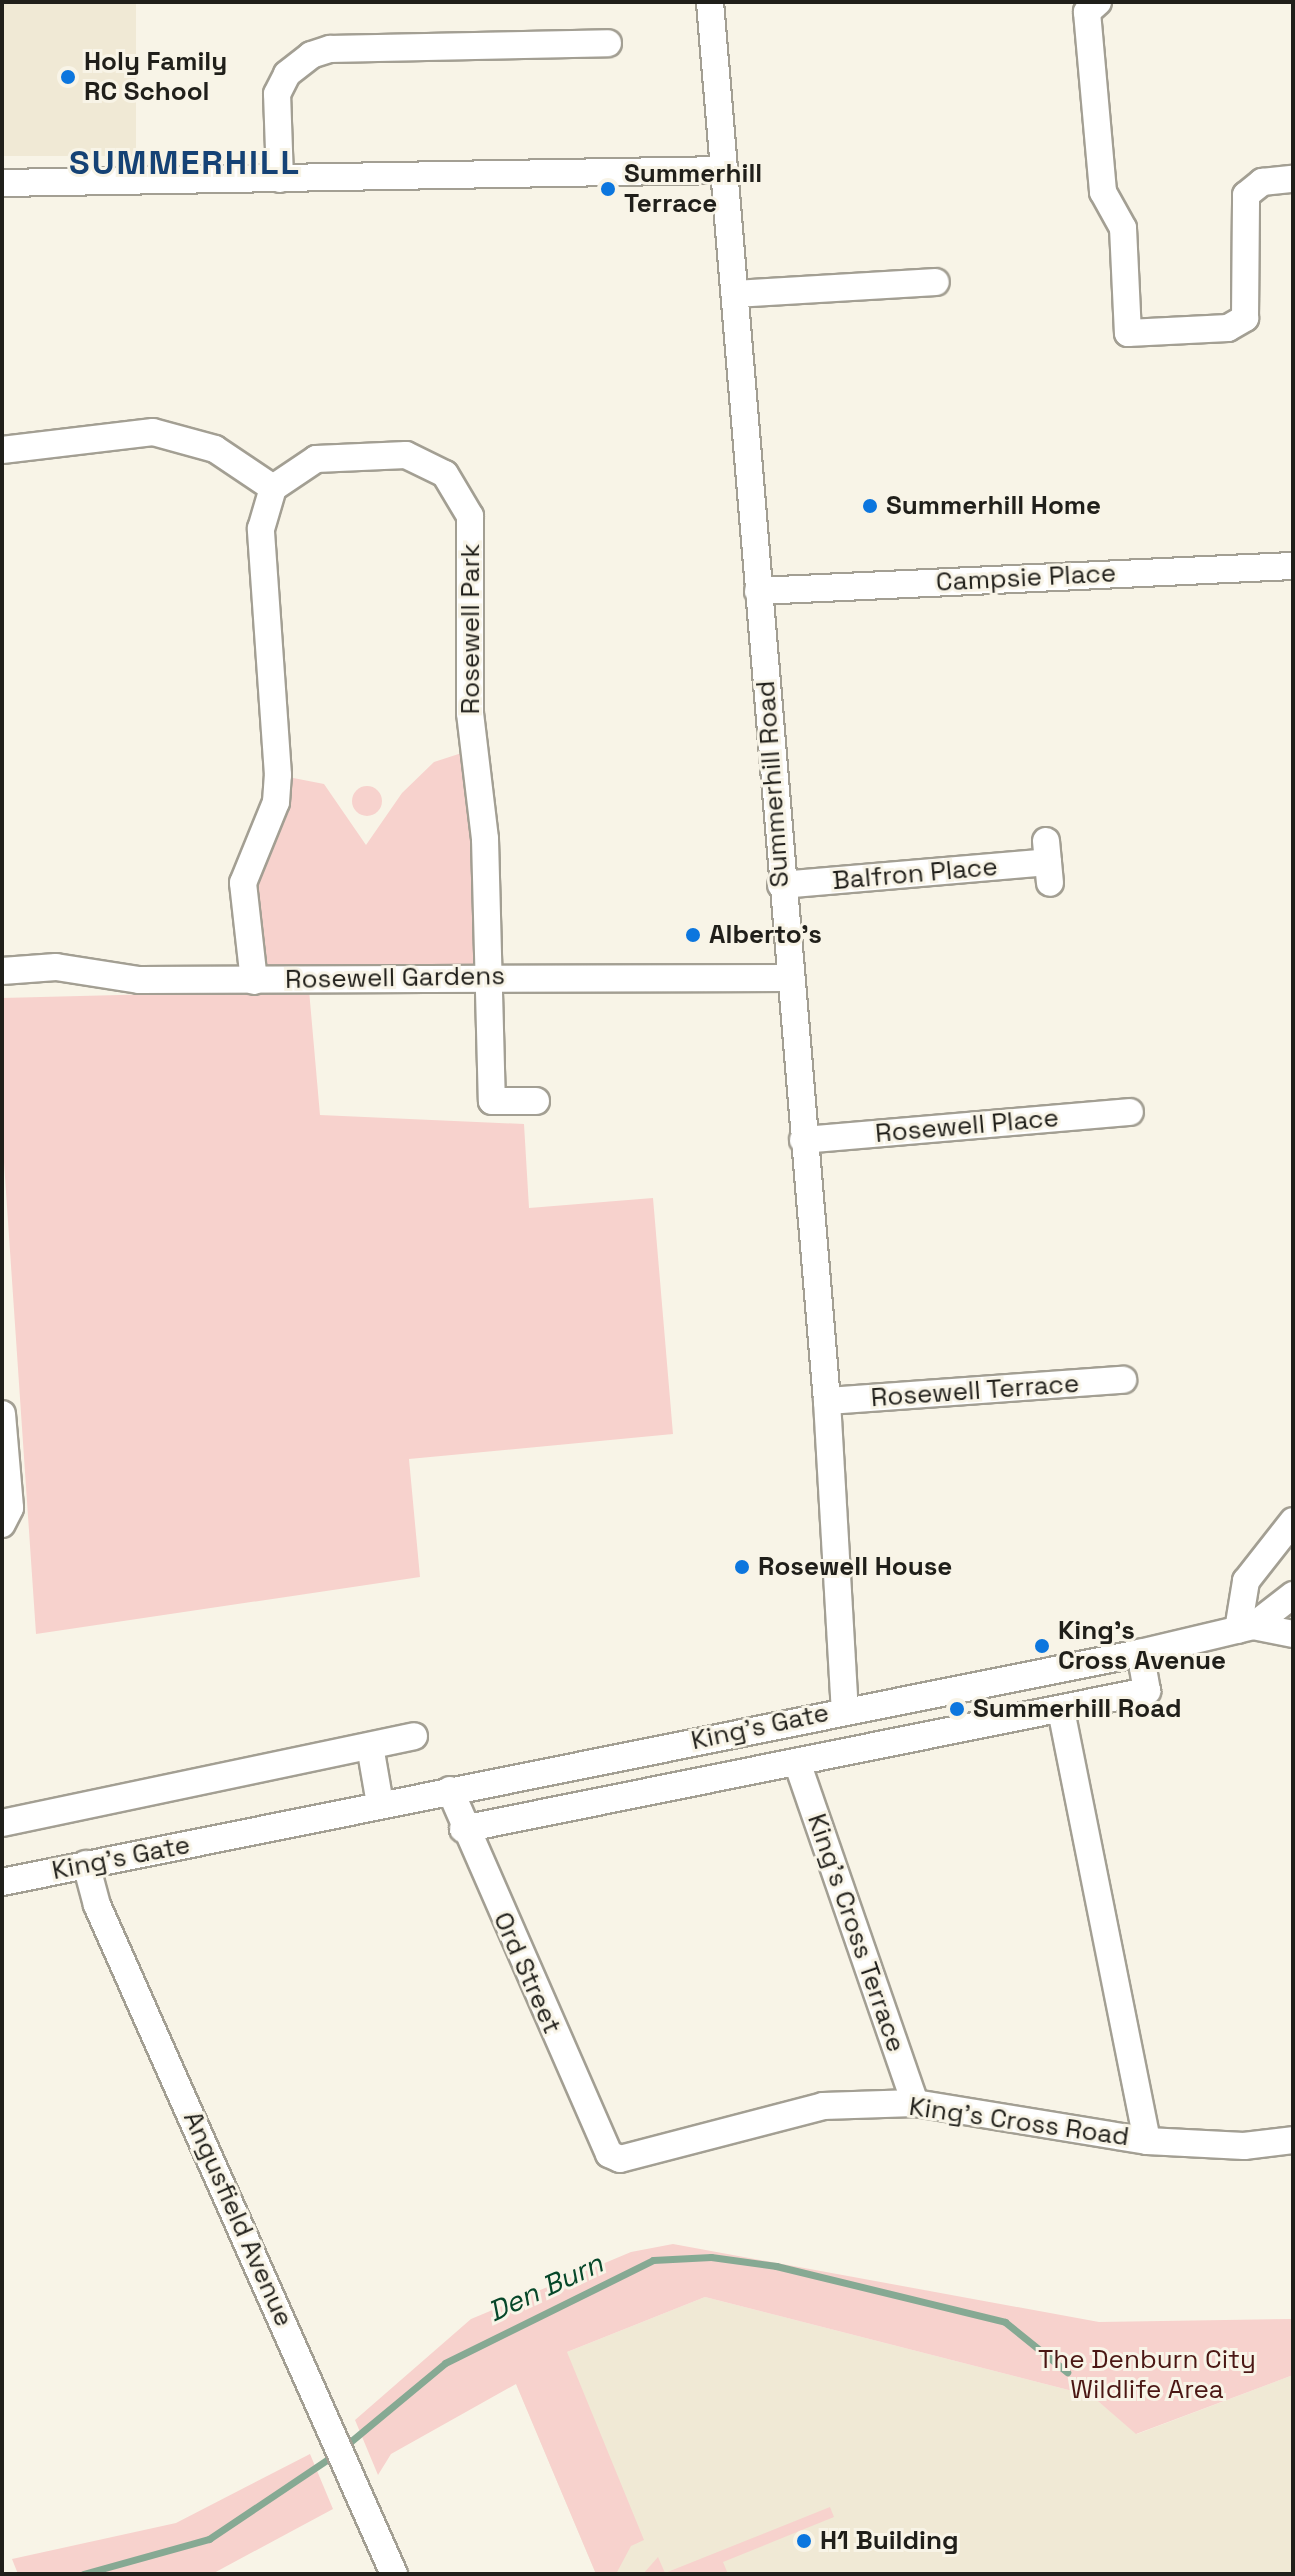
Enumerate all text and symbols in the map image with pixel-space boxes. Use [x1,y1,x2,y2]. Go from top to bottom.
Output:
place label: Holy Family RC School [84,46,227,108]
marker: Holy Family RC School [59,68,77,86]
district label: SUMMERHILL [69,143,301,183]
place label: Summerhill Terrace [624,158,762,220]
marker: Summerhill Terrace [599,180,617,198]
place label: Summerhill Home [886,490,1101,522]
marker: Summerhill Home [861,497,879,515]
street label: Rosewell Park [455,544,487,714]
street label: Campsie Place [935,558,1117,598]
street label: Summerhill Road [750,680,796,888]
street label: Balfron Place [831,851,999,897]
place label: Alberto's [709,919,822,951]
marker: Alberto's [684,926,702,944]
street label: Rosewell Gardens [285,960,505,996]
street label: Rosewell Place [874,1102,1060,1150]
street label: Rosewell Terrace [869,1368,1081,1414]
place label: Rosewell House [758,1551,952,1583]
marker: Rosewell House [733,1558,751,1576]
place label: King's Cross Avenue [1058,1615,1226,1676]
marker: King's Cross Avenue [1033,1637,1051,1655]
place label: Summerhill Road [973,1693,1182,1725]
street label: King's Gate [688,1697,832,1757]
marker: Summerhill Road [948,1700,966,1718]
street label: King's Cross Terrace [800,1809,912,2057]
street label: King's Gate [49,1829,193,1887]
street label: Ord Street [486,1907,568,2039]
street label: King's Cross Road [907,2091,1131,2153]
street label: Angusfield Avenue [176,2106,300,2332]
water label: Den Burn [482,2246,608,2328]
park label: The Denburn City Wildlife Area [1038,2344,1256,2406]
place label: H1 Building [820,2525,959,2557]
marker: H1 Building [795,2532,813,2550]

